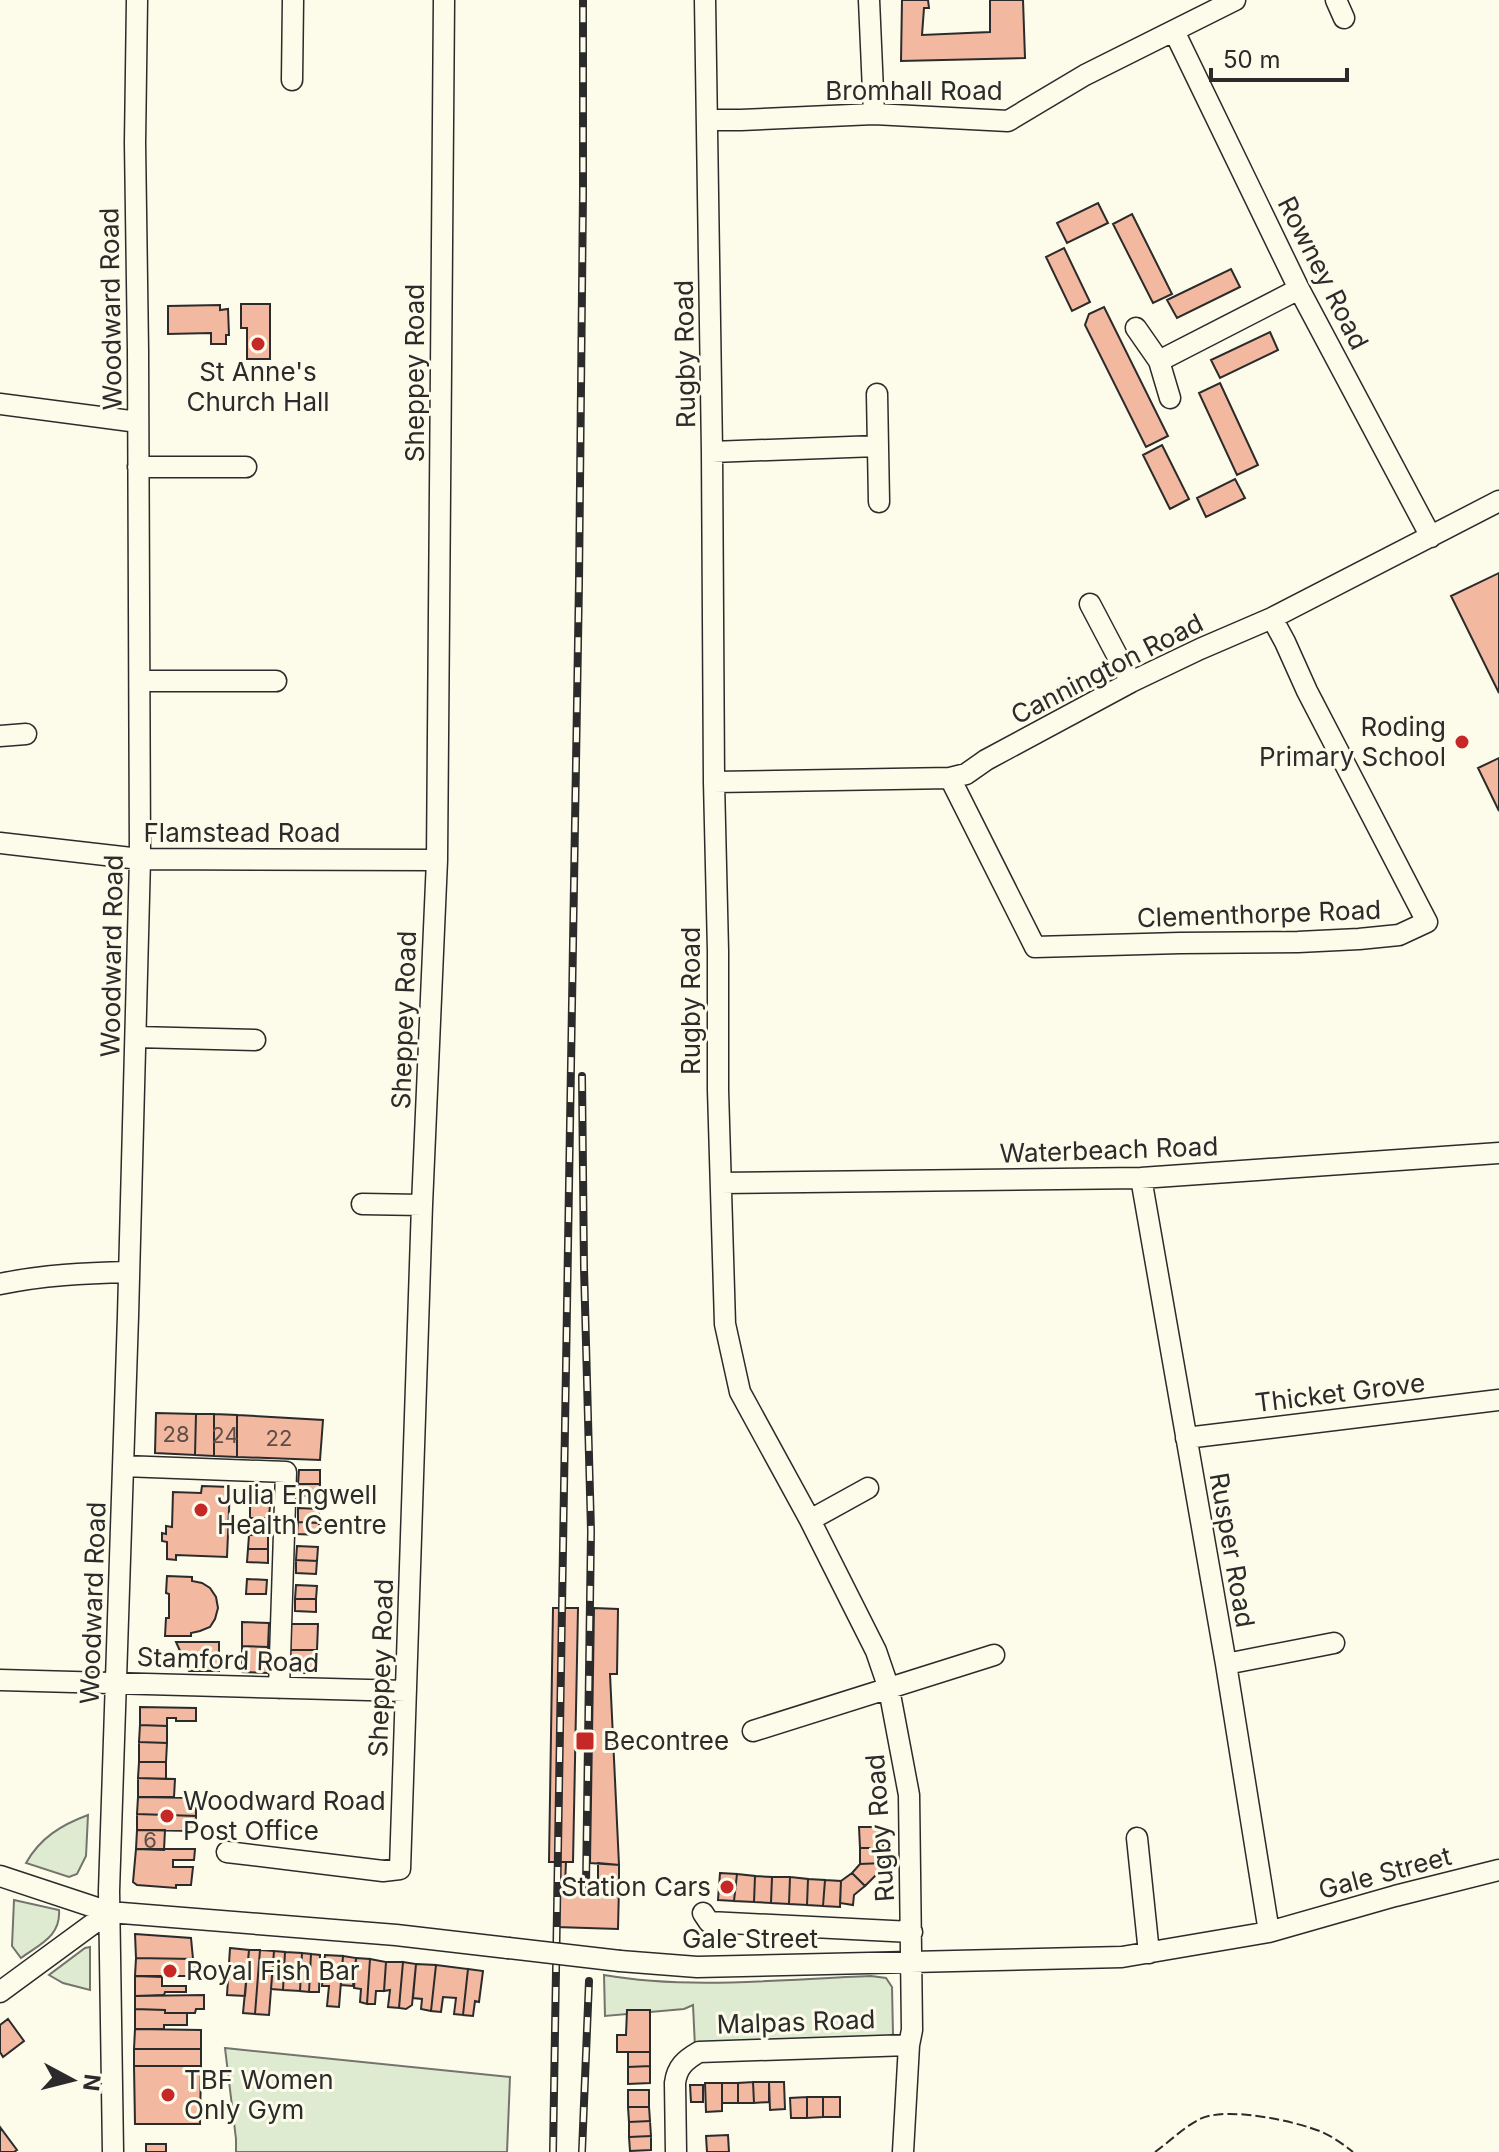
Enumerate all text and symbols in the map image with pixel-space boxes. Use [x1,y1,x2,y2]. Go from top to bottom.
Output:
scale bar [1211,32,1347,82]
text: 50 m [1223,45,1281,74]
street label: Bromhall Road [825,75,1003,106]
street label: Rowney Road [1272,191,1375,354]
street label: Woodward Road [93,207,128,411]
street label: Rugby Road [668,280,701,428]
street label: Sheppey Road [399,284,430,462]
marker: St Anne's Church Hall [249,335,267,353]
place label: St Anne's Church Hall [186,356,330,417]
street label: Cannington Road [1006,607,1208,730]
place label: Roding Primary School [1259,711,1446,772]
marker: Roding Primary School [1453,733,1471,751]
street label: Flamstead Road [144,817,340,848]
street label: Woodward Road [94,854,129,1058]
street label: Clementhorpe Road [1136,894,1382,933]
street label: Rugby Road [675,927,706,1075]
street label: Sheppey Road [385,930,422,1110]
street label: Waterbeach Road [999,1130,1219,1169]
street label: Thicket Grove [1253,1367,1427,1418]
house number: 28 [162,1421,190,1447]
house number: 24 [211,1422,239,1448]
house number: 22 [266,1425,292,1451]
street label: Rusper Road [1204,1470,1261,1630]
place label: Julia Engwell Health Centre [217,1479,387,1540]
street label: Woodward Road [73,1501,112,1705]
marker: Julia Engwell Health Centre [192,1501,210,1519]
street label: Sheppey Road [362,1578,399,1758]
street label: Stamford Road [136,1641,320,1678]
place label: Becontree [603,1725,729,1756]
marker: Becontree [574,1730,596,1752]
street label: Rugby Road [859,1753,900,1903]
place label: Woodward Road Post Office [183,1785,386,1846]
marker: Woodward Road Post Office [158,1807,176,1825]
house number: 6 [143,1827,157,1853]
street label: Gale Street [1315,1840,1455,1905]
place label: Station Cars [561,1871,711,1902]
marker: Station Cars [718,1878,736,1896]
street label: Gale Street [682,1923,818,1954]
place label: Royal Fish Bar [186,1955,360,1986]
marker: Royal Fish Bar [161,1962,179,1980]
street label: Malpas Road [716,2003,876,2040]
north arrow [32,2040,112,2120]
place label: TBF Women Only Gym [184,2064,334,2125]
text: N [78,2073,106,2092]
marker: TBF Women Only Gym [159,2086,177,2104]

